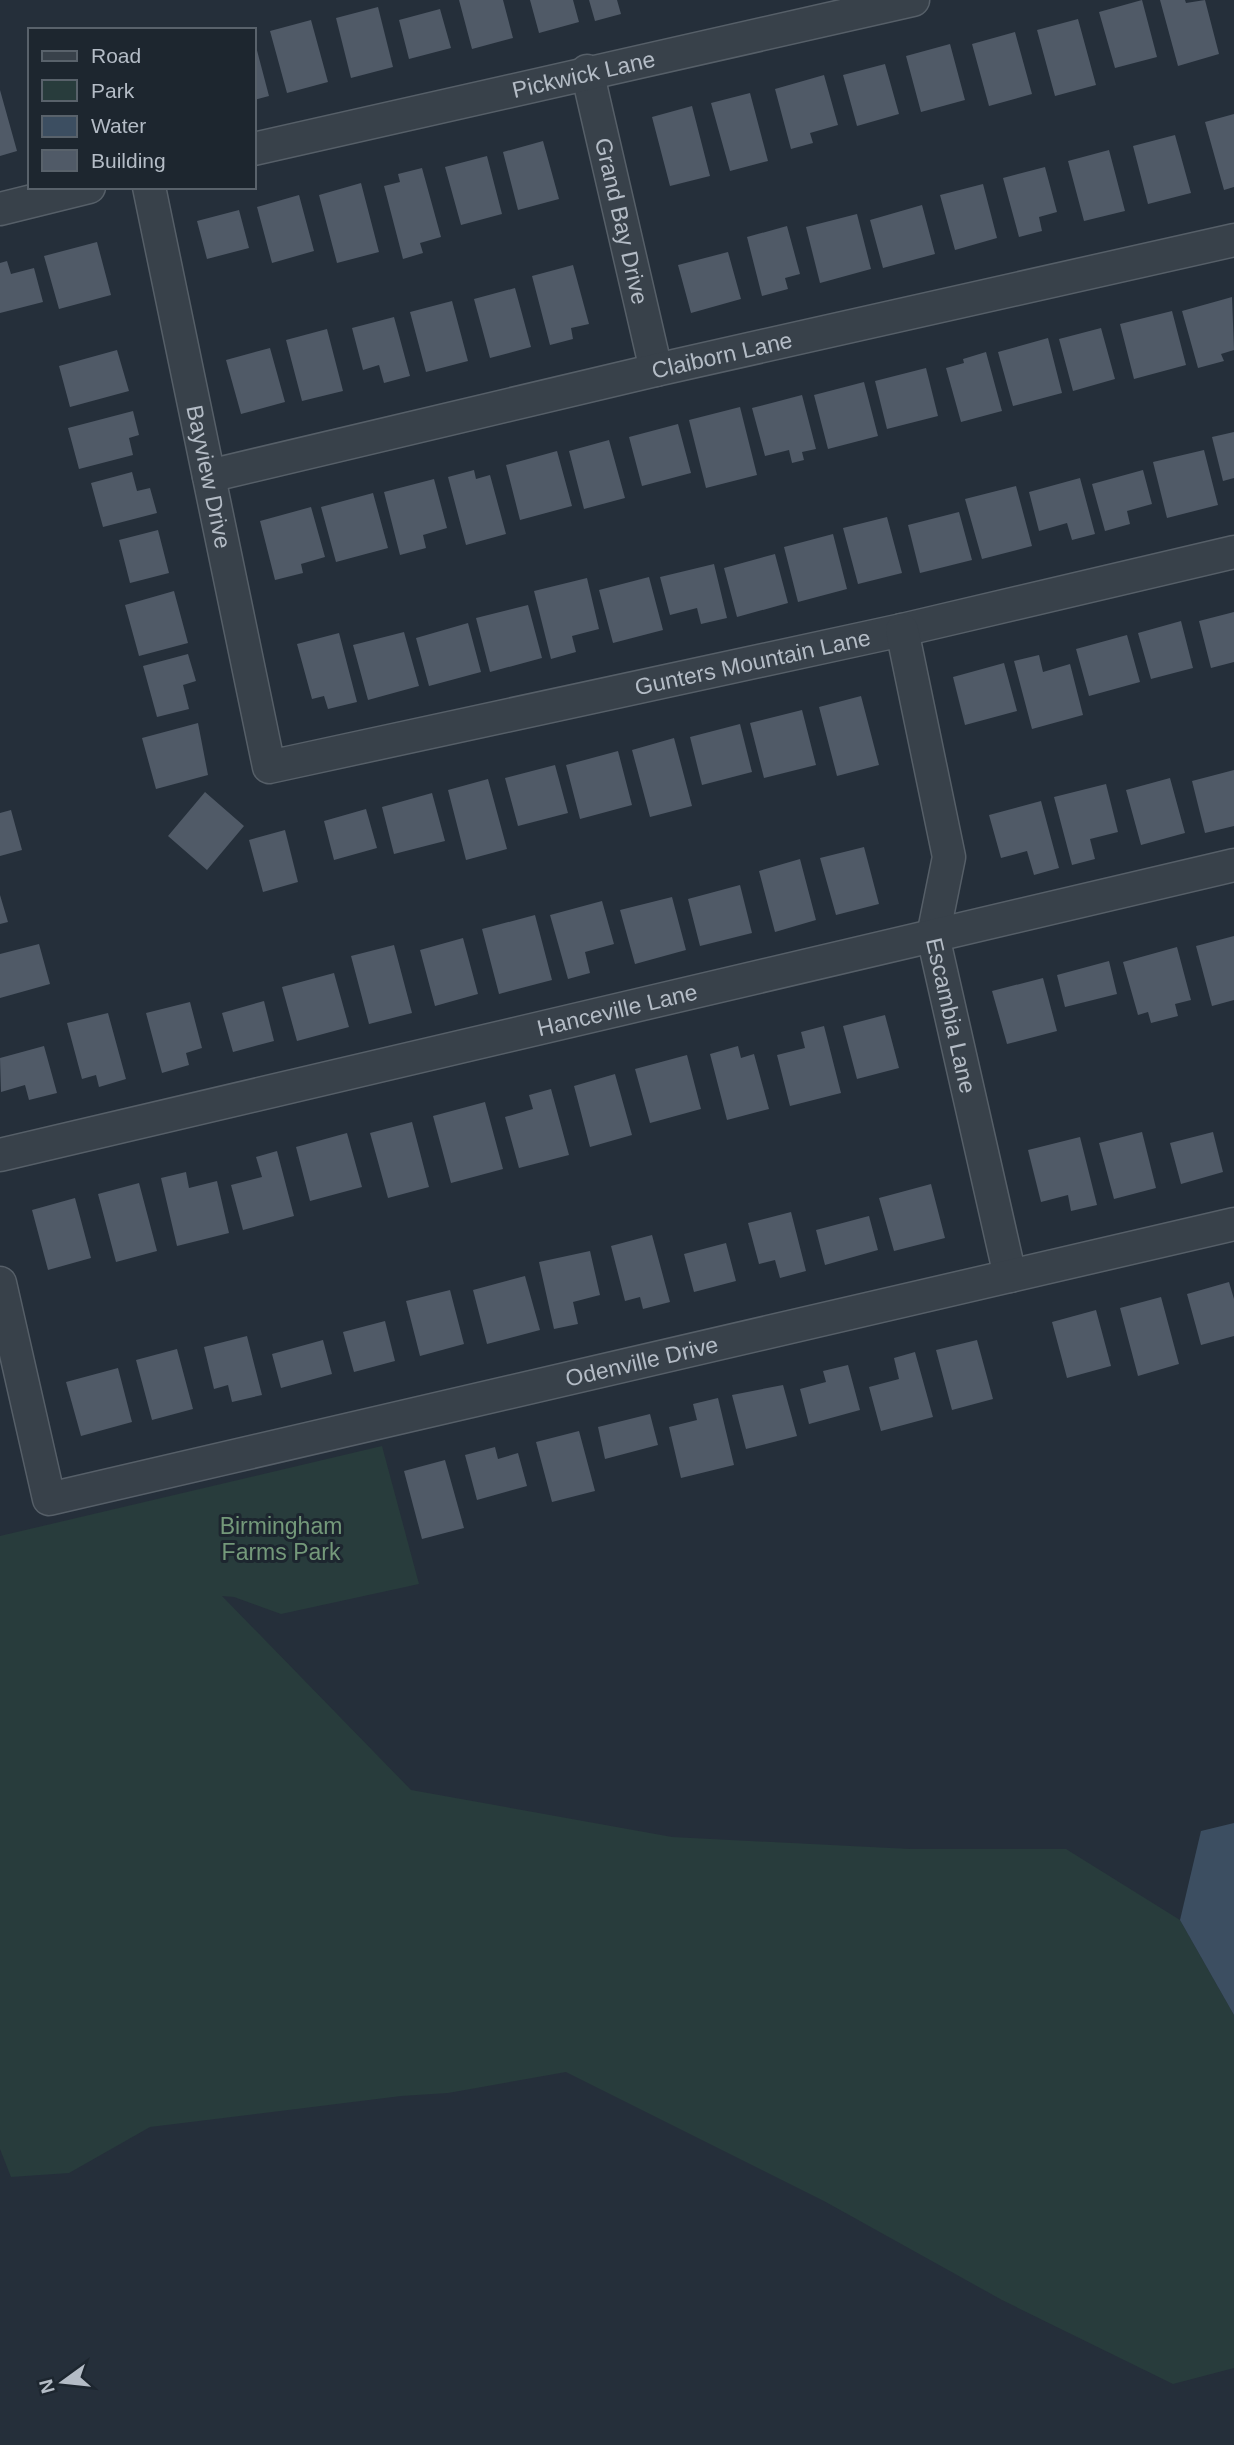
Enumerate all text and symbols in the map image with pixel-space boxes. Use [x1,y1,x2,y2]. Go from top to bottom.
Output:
legend [28,28,256,189]
text: Road [91,44,141,67]
street label: Pickwick Lane [510,46,658,103]
text: Park [91,79,135,102]
text: Water [91,114,146,137]
street label: Grand Bay Drive [590,135,653,307]
text: Building [91,149,166,172]
street label: Claiborn Lane [649,327,795,384]
street label: Bayview Drive [181,403,236,551]
street label: Gunters Mountain Lane [632,624,873,700]
street label: Escambia Lane [921,935,981,1096]
street label: Hanceville Lane [535,979,700,1041]
street label: Odenville Drive [563,1331,721,1392]
park label: Birmingham Farms Park [220,1513,342,1565]
north arrow [28,2347,98,2417]
text: N [35,2377,59,2396]

